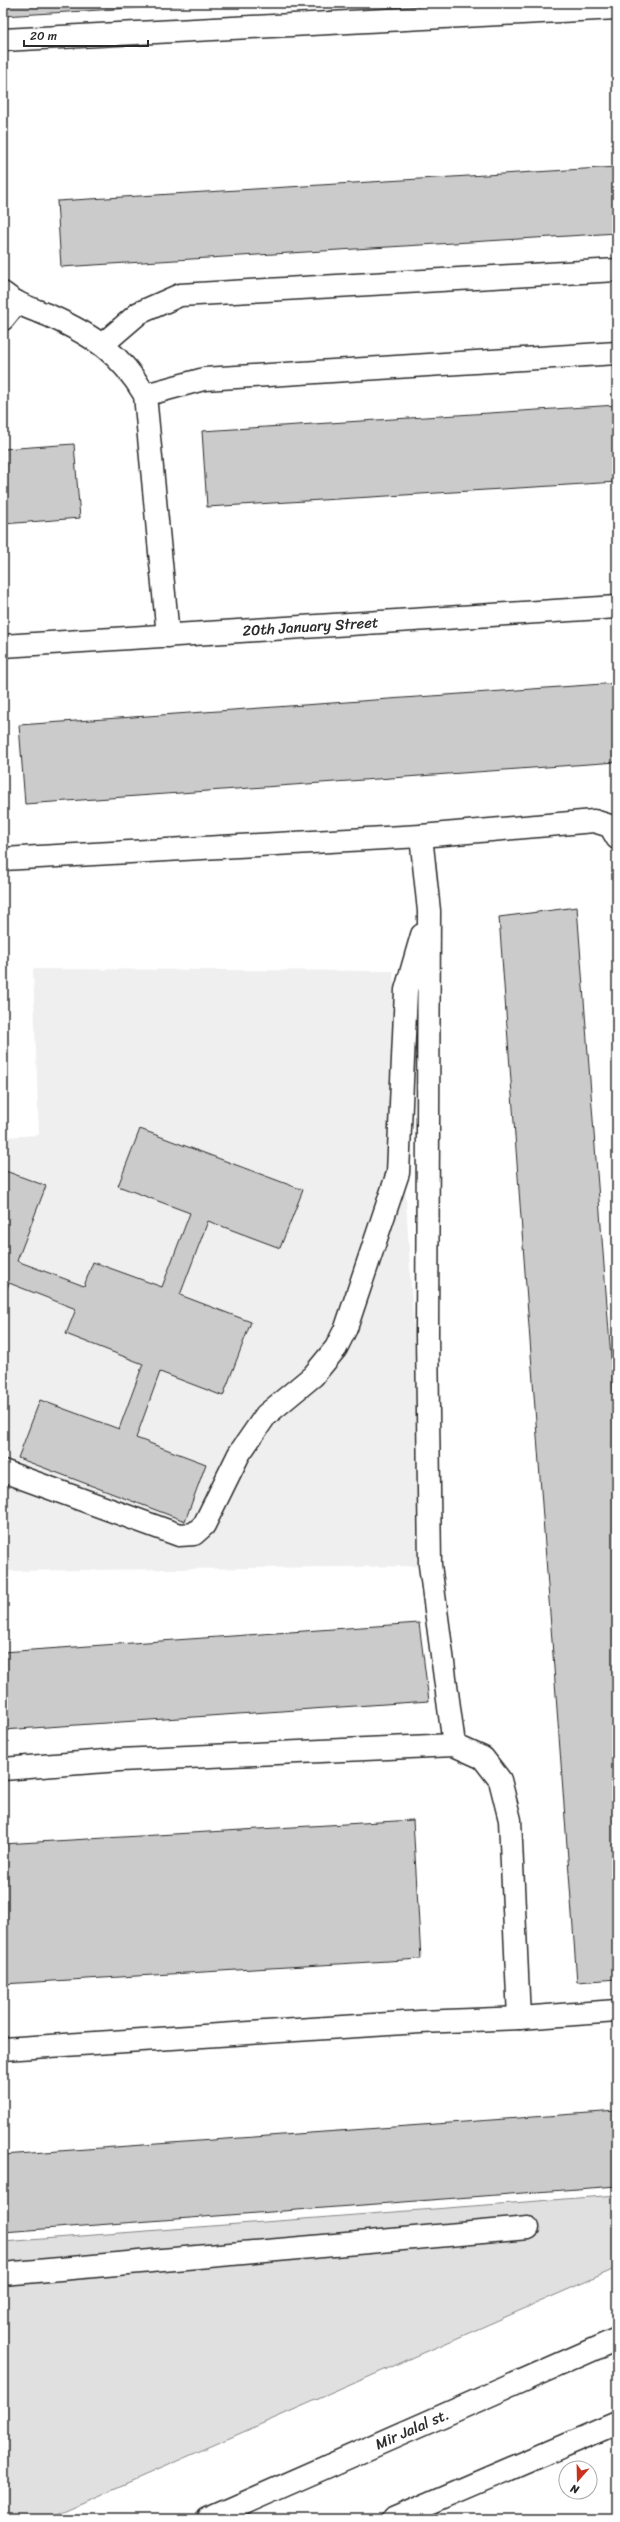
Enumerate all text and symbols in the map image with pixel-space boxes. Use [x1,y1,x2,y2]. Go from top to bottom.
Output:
scale bar [24,22,148,48]
text: 20 m [30,25,57,47]
street label: 20th January Street [242,609,380,644]
street label: Mir Jalal st. [371,2401,454,2457]
north arrow [558,2460,598,2500]
text: N [568,2479,583,2500]

